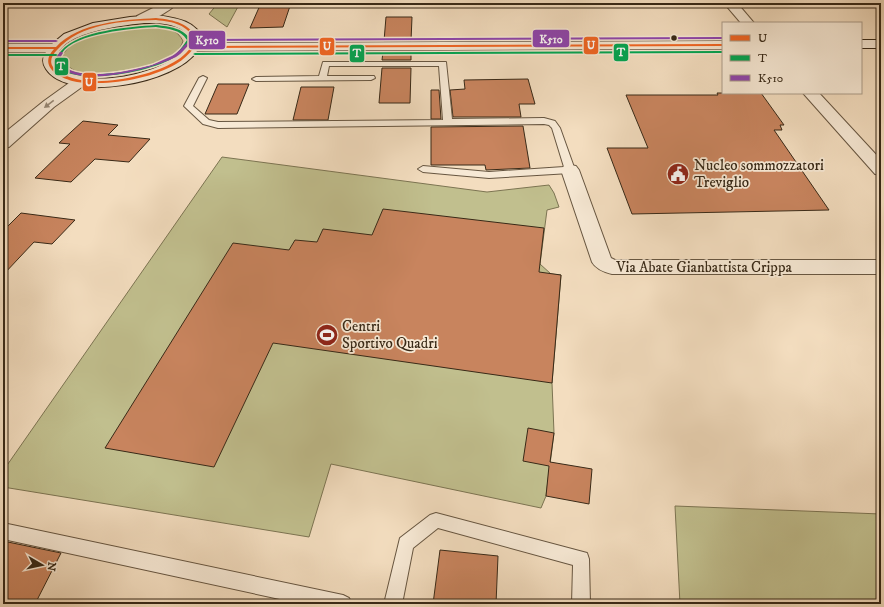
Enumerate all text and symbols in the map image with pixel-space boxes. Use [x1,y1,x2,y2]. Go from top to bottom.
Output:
legend [722,22,862,94]
line badge: K510 [532,29,570,48]
line badge: K510 [188,30,226,50]
text: U [758,31,767,46]
text: K510 [539,33,563,47]
unlabelled marker [669,33,679,43]
text: K510 [195,34,219,48]
line badge: U [583,36,599,55]
line badge: U [319,37,335,56]
text: U [587,39,596,53]
text: U [323,40,332,54]
line badge: T [613,43,629,62]
line badge: T [349,44,365,63]
text: T [616,46,626,60]
text: T [352,47,362,61]
text: T [758,51,767,66]
line badge: T [54,57,69,76]
text: T [56,60,66,74]
text: K510 [758,71,783,86]
line badge: U [82,72,97,92]
text: U [85,76,94,90]
one-way arrow [44,100,55,109]
place label: Nucleo sommozzatori Treviglio [694,156,824,192]
public building icon: Nucleo sommozzatori Treviglio [665,161,691,187]
street label: Via Abate Gianbattista Crippa [615,258,792,277]
place label: Centri Sportivo Quadri [342,317,438,353]
sports icon: Centri Sportivo Quadri [314,322,340,348]
north arrow [22,545,62,585]
text: N [43,561,59,572]

